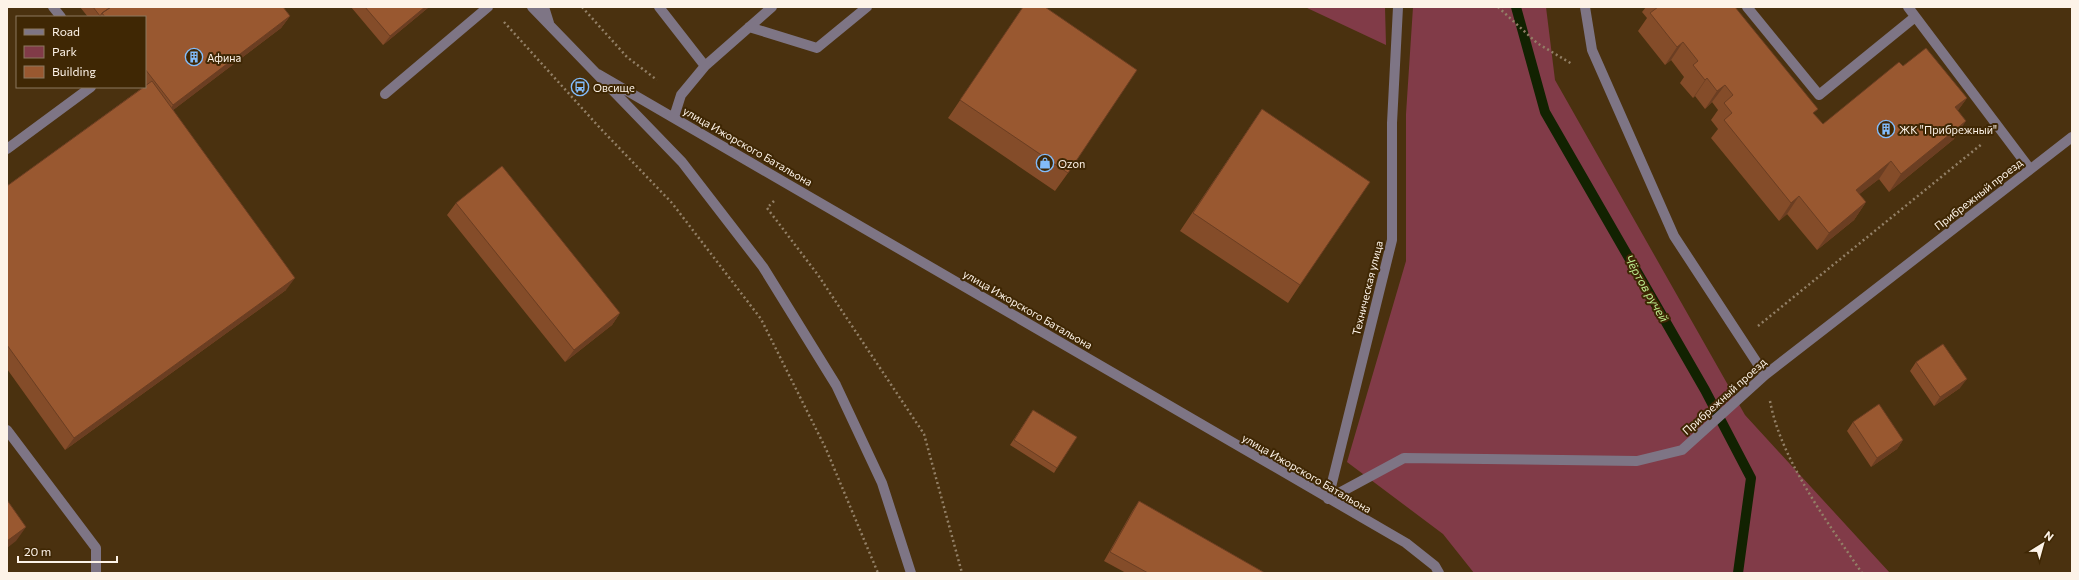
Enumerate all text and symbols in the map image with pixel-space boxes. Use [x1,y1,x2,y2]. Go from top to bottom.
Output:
legend [16,16,146,88]
text: Road [52,24,80,38]
text: Park [52,44,78,58]
building icon: Афина [184,47,204,67]
place label: Афина [207,51,241,64]
text: Building [52,64,96,78]
bus stop icon: Овсище [570,77,590,97]
place label: Овсище [593,81,635,94]
street label: улица Ижорского Батальона [681,104,815,188]
building icon: ЖК "Прибрежный" [1876,119,1896,139]
place label: ЖК "Прибрежный" [1899,123,1997,136]
shop icon: Ozon [1035,153,1055,173]
street label: Прибрежный проезд [1931,155,2025,232]
place label: Ozon [1058,157,1085,170]
street label: Техническая улица [1349,239,1385,337]
water label: Чёртов ручей [1622,252,1672,324]
street label: улица Ижорского Батальона [961,267,1095,351]
street label: Прибрежный проезд [1679,355,1769,437]
street label: улица Ижорского Батальона [1240,431,1374,515]
north arrow [2023,524,2063,564]
text: N [2042,528,2057,543]
scale bar [18,538,117,564]
text: 20 m [24,544,51,558]

